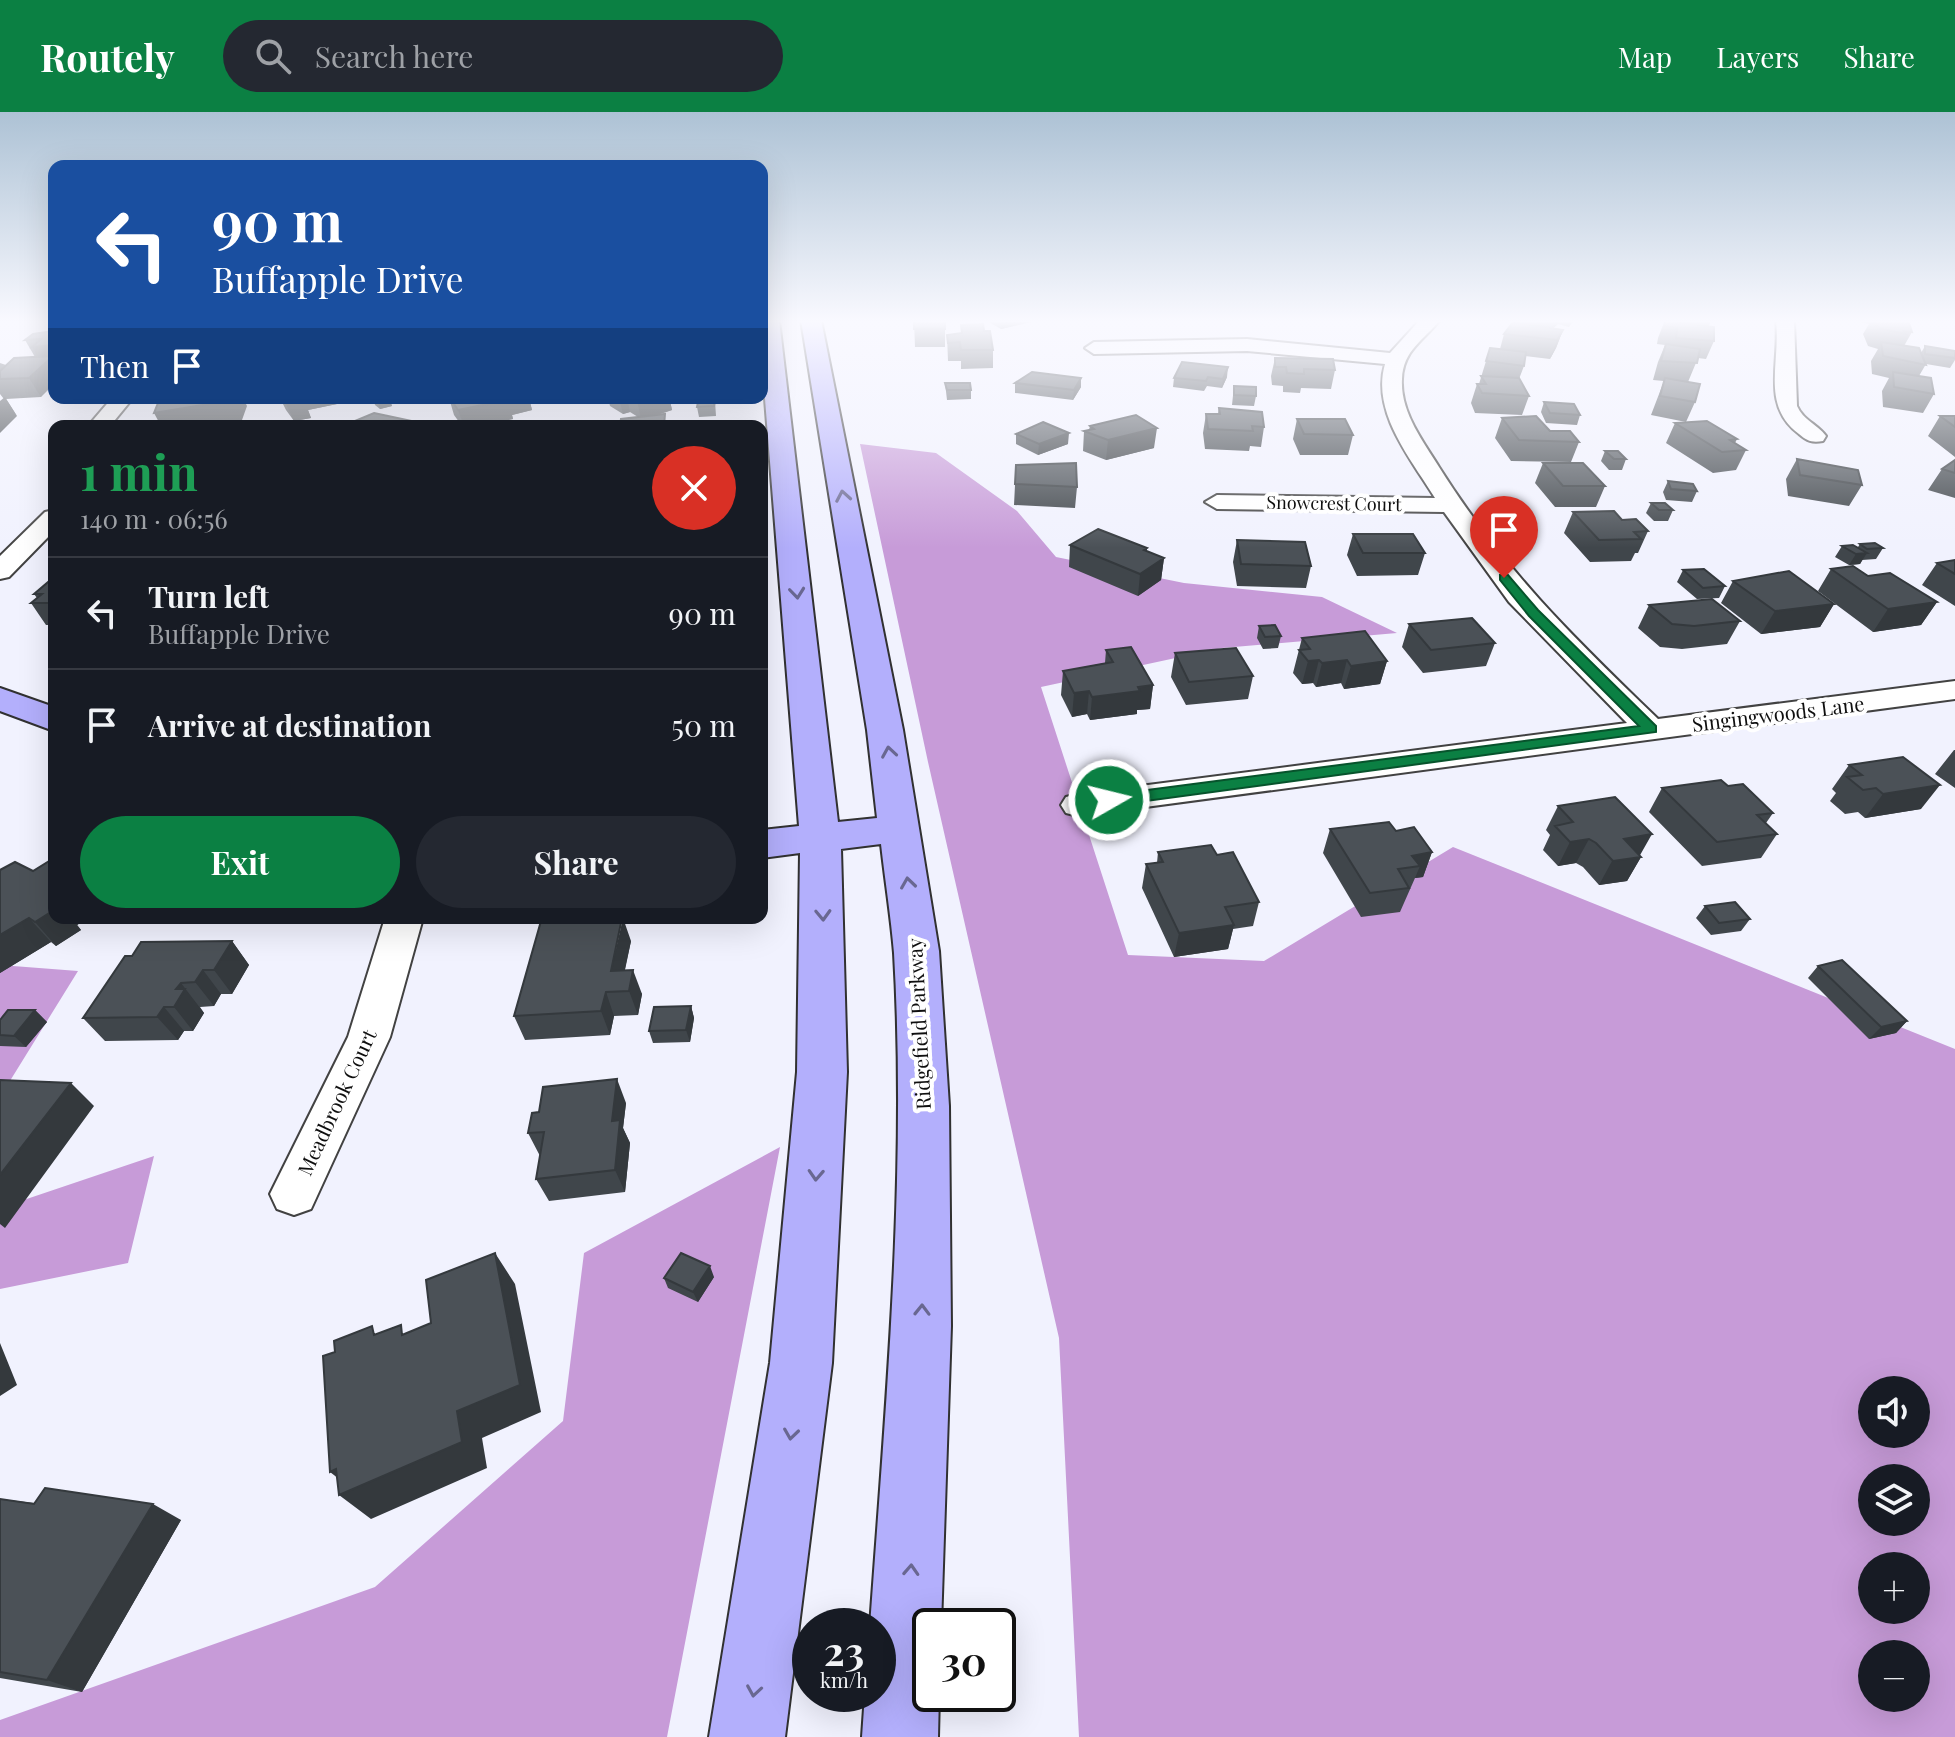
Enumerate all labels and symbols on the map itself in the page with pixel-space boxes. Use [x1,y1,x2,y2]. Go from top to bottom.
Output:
one-way arrow [835,489,852,502]
street label: Snowcrest Court [1266,490,1402,516]
pin [1470,496,1538,578]
one-way arrow [788,587,805,600]
street label: Singingwoods Lane [1690,689,1866,737]
one-way arrow [881,745,898,758]
position arrow [1067,758,1151,842]
one-way arrow [900,876,917,889]
one-way arrow [814,910,831,922]
street label: Ridgefield Parkway [900,938,936,1110]
street label: Meadbrook Court [290,1024,382,1179]
one-way arrow [808,1169,825,1182]
one-way arrow [913,1303,930,1316]
one-way arrow [783,1427,800,1441]
one-way arrow [902,1563,919,1576]
speed limit sign: 30 [912,1608,1016,1712]
one-way arrow [746,1684,763,1698]

